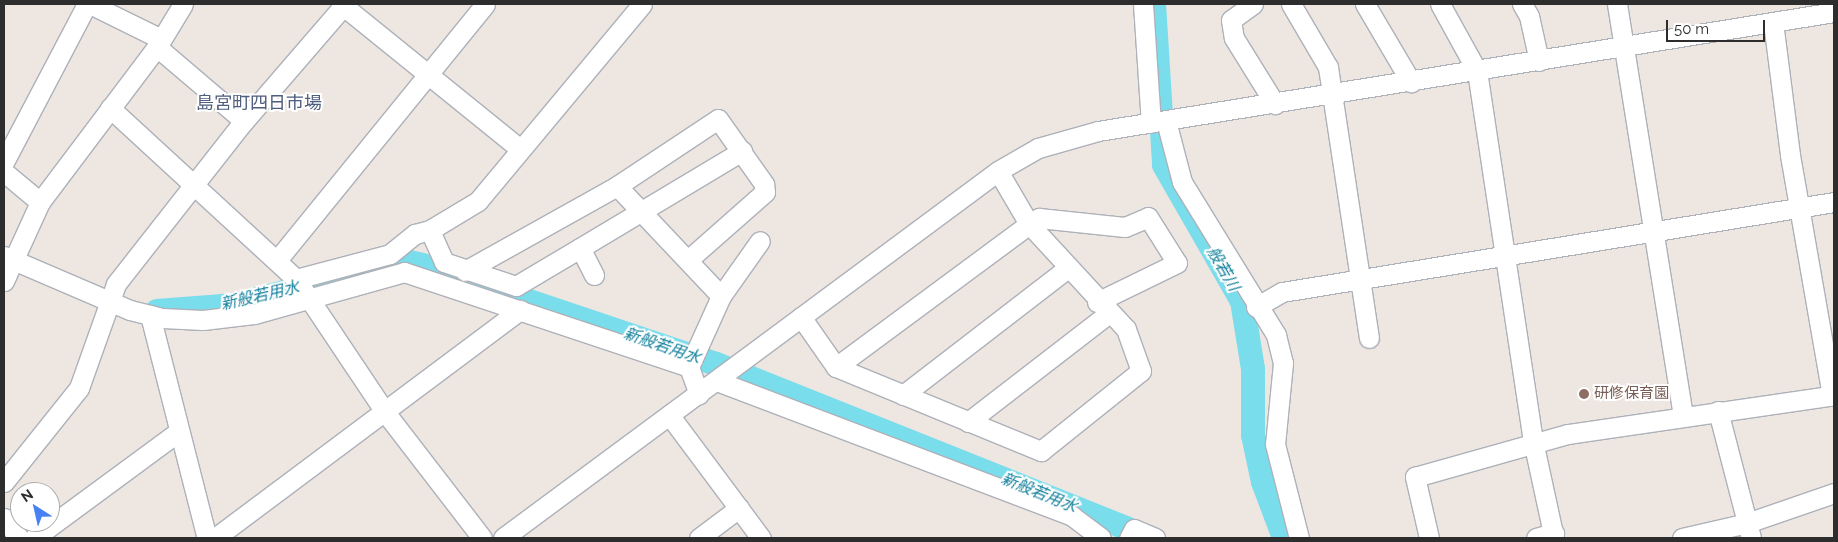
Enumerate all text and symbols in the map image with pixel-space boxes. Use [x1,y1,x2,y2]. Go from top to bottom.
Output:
scale bar [1668,10,1767,42]
text: 50 m [1674,20,1709,38]
district label: 島宮町四日市場 [196,92,322,114]
water label: 般若川 [1203,243,1243,295]
water label: 新般若用水 [219,278,301,314]
water label: 新般若用水 [621,324,703,368]
place label: 研修保育園 [1594,385,1669,403]
marker: 研修保育園 [1578,388,1590,400]
water label: 新般若用水 [998,469,1080,517]
north arrow [10,482,60,532]
text: N [18,486,36,505]

